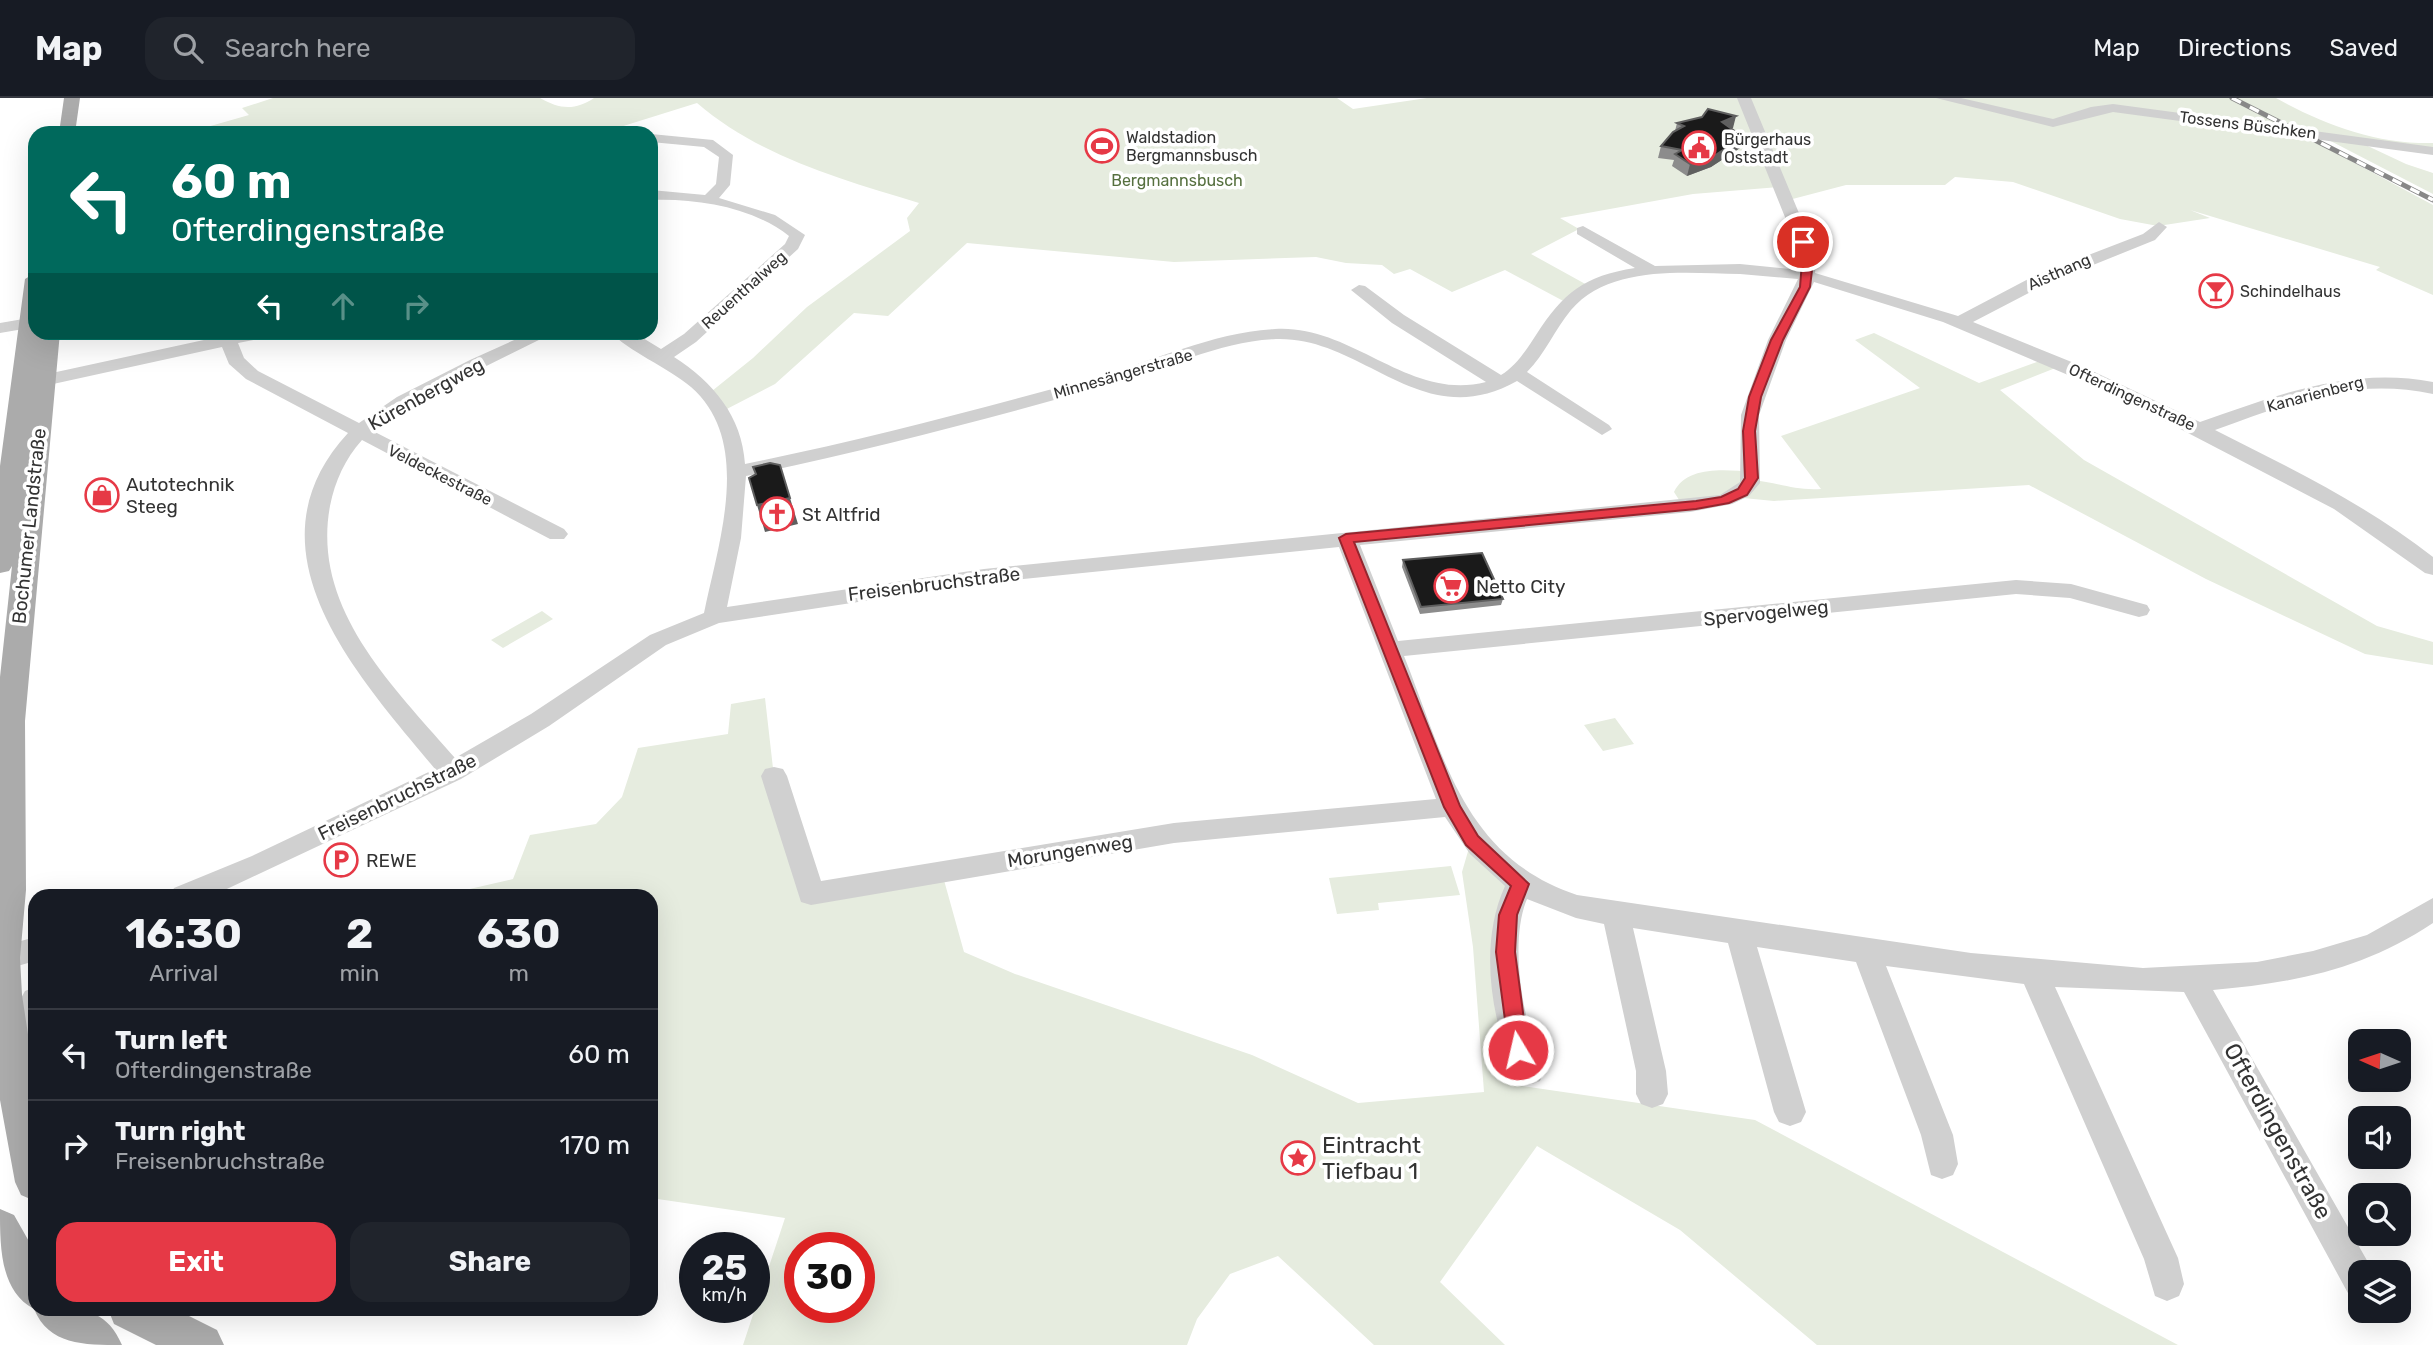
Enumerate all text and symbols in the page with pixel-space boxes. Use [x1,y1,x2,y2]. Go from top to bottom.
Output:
search box [145,17,635,80]
text: Map [35,29,103,68]
icon: search [169,29,207,67]
text: Search here [225,33,370,64]
text: Map [2093,34,2140,62]
text: Directions [2178,34,2291,62]
text: Saved [2329,34,2398,62]
street label: Tossens Büschken [2179,107,2317,143]
sports icon: Waldstadion Bergmannsbusch [1083,127,1121,165]
place label: Waldstadion Bergmannsbusch [1126,128,1258,165]
public building icon: Bürgerhaus Oststadt [1680,129,1718,167]
place label: Bürgerhaus Oststadt [1724,130,1811,167]
text: 60 m [171,152,292,210]
icon: left [56,154,147,245]
park label: Bergmannsbusch [1111,171,1243,190]
text: Ofterdingenstraße [171,211,445,249]
pin [1773,212,1833,272]
icon: arrive [1784,223,1822,261]
street label: Reuenthalweg [698,247,790,333]
street label: Aisthang [2025,250,2093,294]
bar icon: Schindelhaus [2197,272,2235,310]
place label: Schindelhaus [2240,282,2341,301]
icon: left [251,287,289,325]
icon: ahead [324,287,362,325]
icon: right [397,287,435,325]
street label: Minnesängerstraße [1051,345,1195,403]
street label: Kürenbergweg [364,353,488,435]
street label: Ofterdingenstraße [2066,359,2198,435]
street label: Kanarienberg [2265,372,2365,416]
street label: Bochumer Landstraße [7,427,51,625]
street label: Veldeckestraße [385,441,495,509]
place label: Autotechnik Steeg [126,473,235,518]
shop icon: Autotechnik Steeg [83,476,121,514]
church icon: St Altfrid [758,495,796,533]
place label: St Altfrid [802,503,881,526]
street label: Freisenbruchstraße [847,562,1021,606]
supermarket icon: Netto City [1432,567,1470,605]
place label: Netto City [1476,575,1565,598]
street label: Spervogelweg [1702,595,1830,631]
street label: Freisenbruchstraße [314,749,480,845]
street label: Morungenweg [1006,830,1134,872]
parking icon: REWE [322,841,360,879]
place label: REWE [366,849,417,872]
text: 16:30 [125,909,242,959]
text: 2 [346,909,373,959]
text: 630 [477,909,561,959]
text: Arrival [149,959,218,987]
text: min [340,959,380,987]
text: m [509,959,529,987]
position arrow [1481,1013,1555,1087]
text: Turn left [115,1025,227,1056]
north arrow [2348,1029,2412,1092]
map controls [2348,1029,2411,1323]
icon: left [56,1036,94,1074]
street label: Ofterdingenstraße [2218,1038,2338,1224]
text: 60 m [568,1039,630,1070]
text: Ofterdingenstraße [115,1056,312,1084]
button: sound [2348,1106,2411,1169]
text: Turn right [115,1116,245,1147]
icon: right [56,1127,94,1165]
text: 170 m [560,1130,630,1161]
place label: Eintracht Tiefbau 1 [1322,1131,1421,1185]
place icon: Eintracht Tiefbau 1 [1279,1139,1317,1177]
text: Freisenbruchstraße [115,1147,325,1175]
button: search [2348,1183,2411,1246]
button: Exit [56,1222,336,1302]
button: Share [350,1222,630,1302]
speed limit sign: 30 [784,1232,875,1323]
text: 25 [702,1247,747,1289]
button: layers [2348,1260,2411,1323]
text: km/h [702,1284,747,1306]

